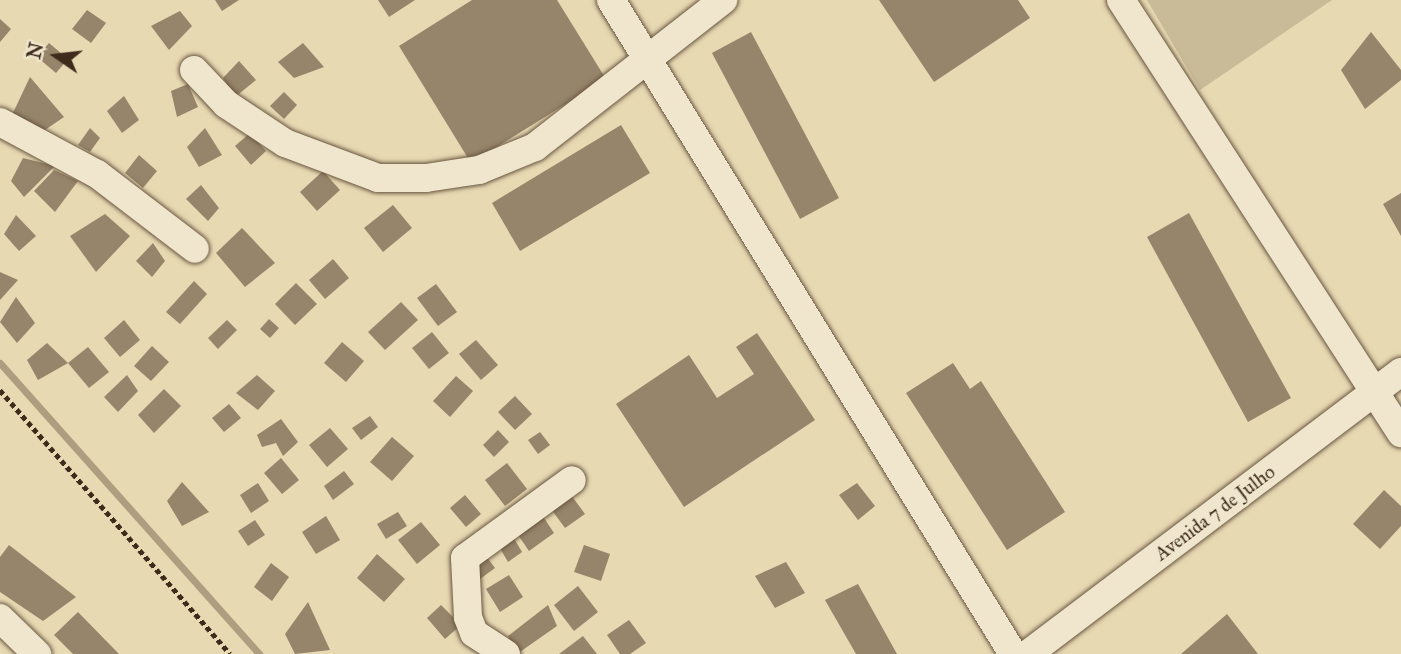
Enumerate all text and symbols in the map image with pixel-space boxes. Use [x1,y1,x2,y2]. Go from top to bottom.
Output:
north arrow [21,21,91,91]
text: N [22,40,48,61]
street label: Avenida 7 de Julho [1150,460,1280,566]

